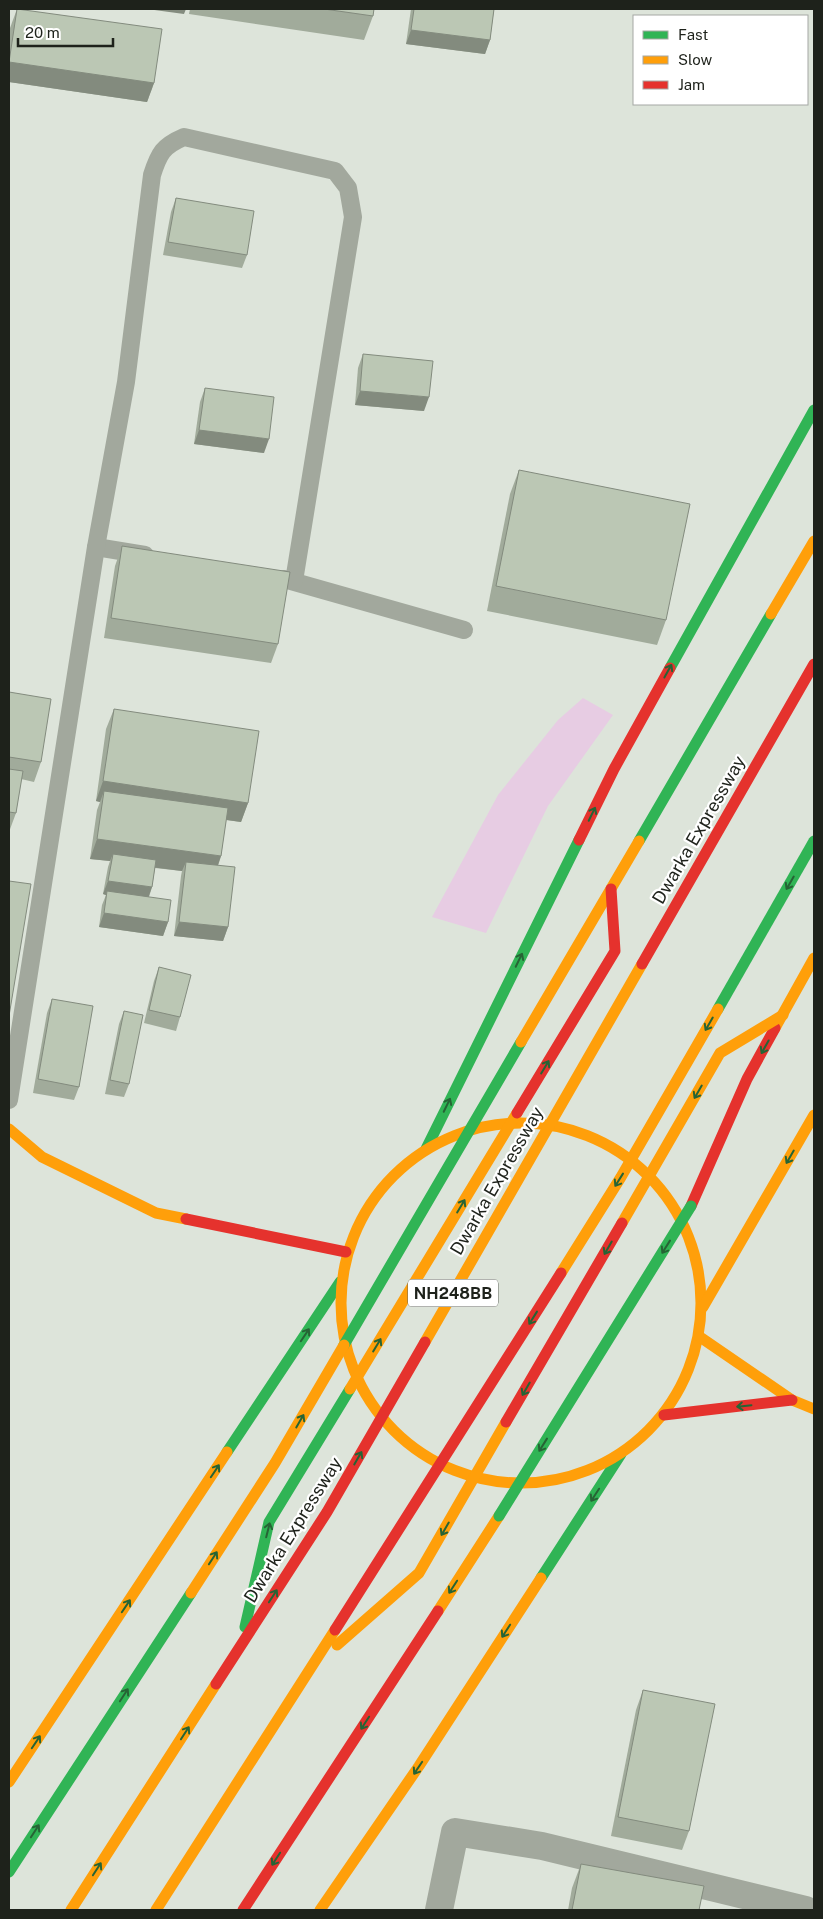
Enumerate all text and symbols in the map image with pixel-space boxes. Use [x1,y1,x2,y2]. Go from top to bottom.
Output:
scale bar [18,15,112,47]
legend [633,15,808,105]
text: 20 m [25,24,60,41]
text: Fast [678,26,708,43]
text: Slow [678,51,713,68]
text: Jam [678,76,705,93]
one-way arrow [663,663,673,678]
street label: Dwarka Expressway [648,752,750,908]
one-way arrow [587,807,597,822]
one-way arrow [785,876,795,891]
one-way arrow [515,952,525,967]
one-way arrow [704,1016,713,1031]
one-way arrow [760,1039,770,1054]
one-way arrow [540,1061,550,1075]
one-way arrow [692,1085,702,1099]
one-way arrow [443,1098,452,1113]
street label: Dwarka Expressway [446,1103,548,1259]
one-way arrow [784,1150,794,1164]
one-way arrow [614,1173,625,1187]
one-way arrow [456,1200,466,1214]
one-way arrow [660,1240,671,1254]
one-way arrow [602,1241,612,1255]
road number: NH248BB [408,1280,498,1306]
one-way arrow [528,1310,538,1324]
one-way arrow [300,1329,310,1343]
one-way arrow [372,1339,382,1353]
one-way arrow [521,1381,531,1396]
one-way arrow [736,1401,752,1411]
one-way arrow [295,1414,305,1429]
one-way arrow [538,1437,548,1451]
one-way arrow [354,1451,364,1465]
street label: Dwarka Expressway [239,1453,346,1606]
one-way arrow [211,1464,221,1478]
one-way arrow [589,1488,600,1502]
one-way arrow [439,1522,449,1536]
one-way arrow [264,1523,273,1539]
one-way arrow [208,1552,218,1566]
one-way arrow [448,1579,458,1593]
one-way arrow [268,1589,278,1603]
one-way arrow [120,1599,131,1613]
one-way arrow [501,1624,511,1638]
one-way arrow [119,1688,129,1702]
one-way arrow [360,1715,370,1729]
one-way arrow [180,1726,190,1740]
one-way arrow [31,1735,41,1749]
one-way arrow [412,1760,422,1774]
one-way arrow [31,1824,41,1838]
one-way arrow [271,1852,281,1866]
one-way arrow [93,1863,103,1877]

